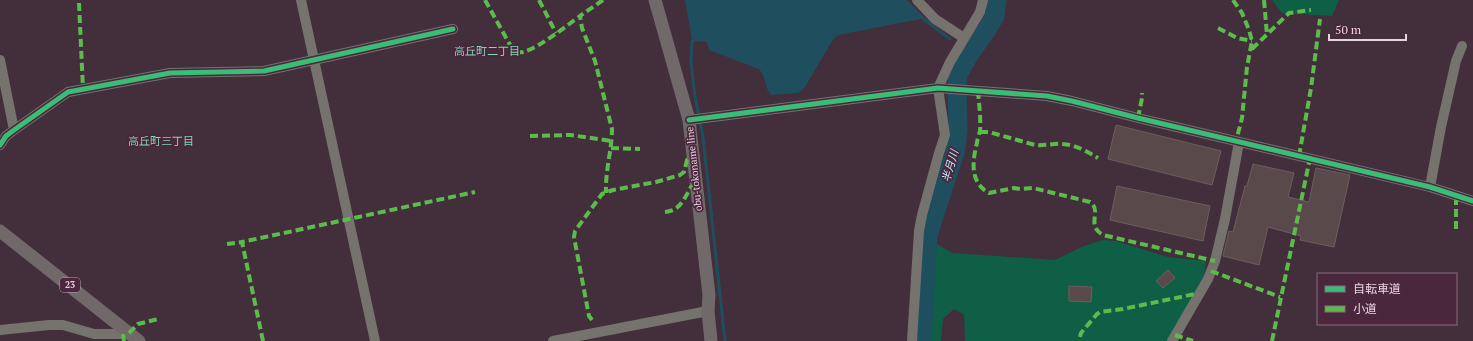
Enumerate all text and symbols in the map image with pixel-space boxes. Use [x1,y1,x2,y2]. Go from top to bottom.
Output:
scale bar [1329,16,1406,42]
text: 50 m [1335,22,1362,37]
district label: 高丘町二丁目 [454,44,520,58]
street label: obu-tokoname line [683,126,705,212]
district label: 高丘町三丁目 [128,134,194,148]
water label: 半月川 [939,147,962,184]
legend [1317,273,1457,325]
road number: 23 [60,278,80,292]
text: 自転車道 [1353,281,1401,296]
text: 小道 [1353,301,1377,316]

